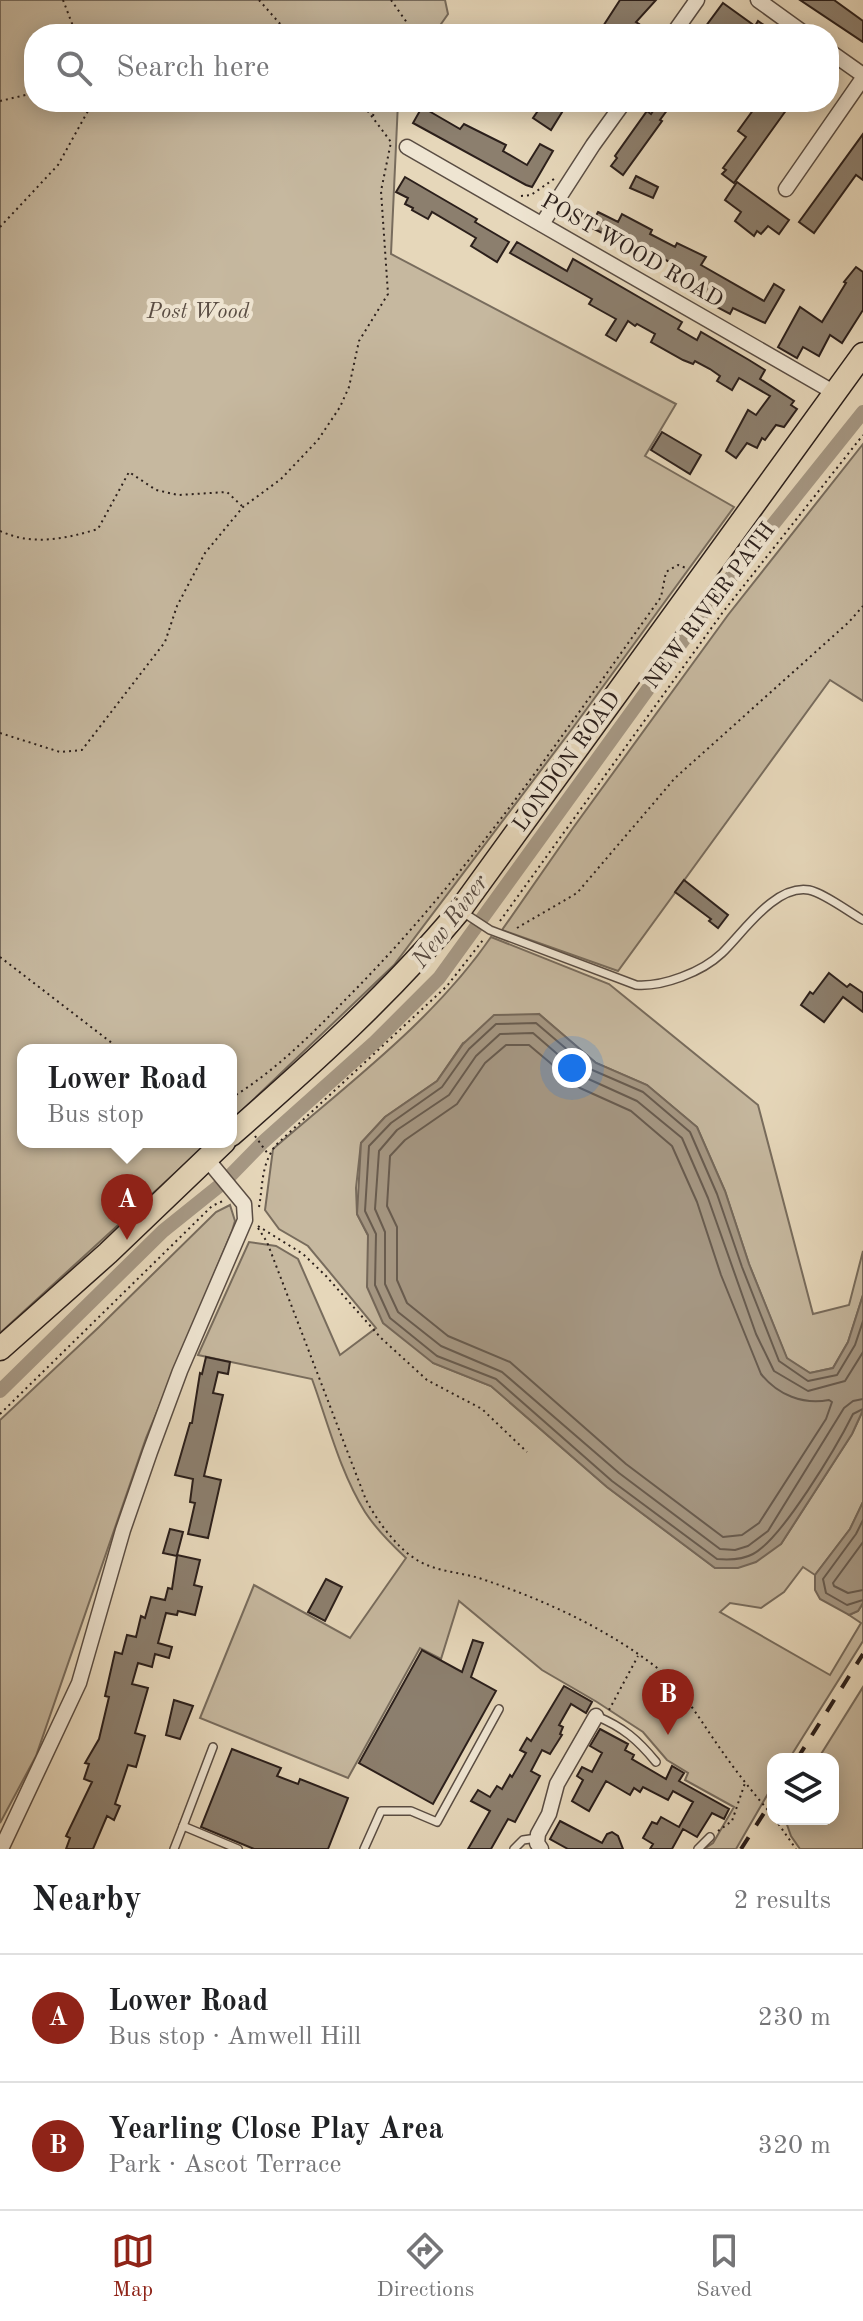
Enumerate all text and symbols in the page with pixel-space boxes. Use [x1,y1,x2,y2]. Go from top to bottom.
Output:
search box [24,24,839,112]
icon: search [52,46,96,90]
text: Search here [116,53,270,83]
street label: POST WOOD ROAD [537,190,727,312]
park label: Post Wood [146,301,250,323]
street label: NEW RIVER PATH [641,519,779,693]
street label: LONDON ROAD [509,688,625,836]
water label: New River [408,871,494,974]
popup [17,1044,237,1148]
your location [552,1048,592,1088]
text: Lower Road [47,1065,207,1095]
text: Bus stop [47,1102,144,1128]
pin: A [101,1174,153,1240]
pin: B [642,1669,694,1735]
map controls [767,1753,839,1825]
button: layers [767,1753,839,1825]
text: Nearby [32,1884,142,1918]
text: 2 results [733,1888,831,1914]
text: Lower Road [108,1987,268,2017]
text: A [48,2005,68,2031]
text: 230 m [758,2005,831,2031]
text: Bus stop · Amwell Hill [108,2024,361,2050]
text: Yearling Close Play Area [108,2115,444,2145]
text: B [49,2133,67,2159]
text: 320 m [758,2133,831,2159]
text: Park · Ascot Terrace [108,2152,341,2178]
tab: Map [111,2229,155,2304]
tab: Directions [377,2229,474,2304]
tab: Saved [696,2229,752,2304]

